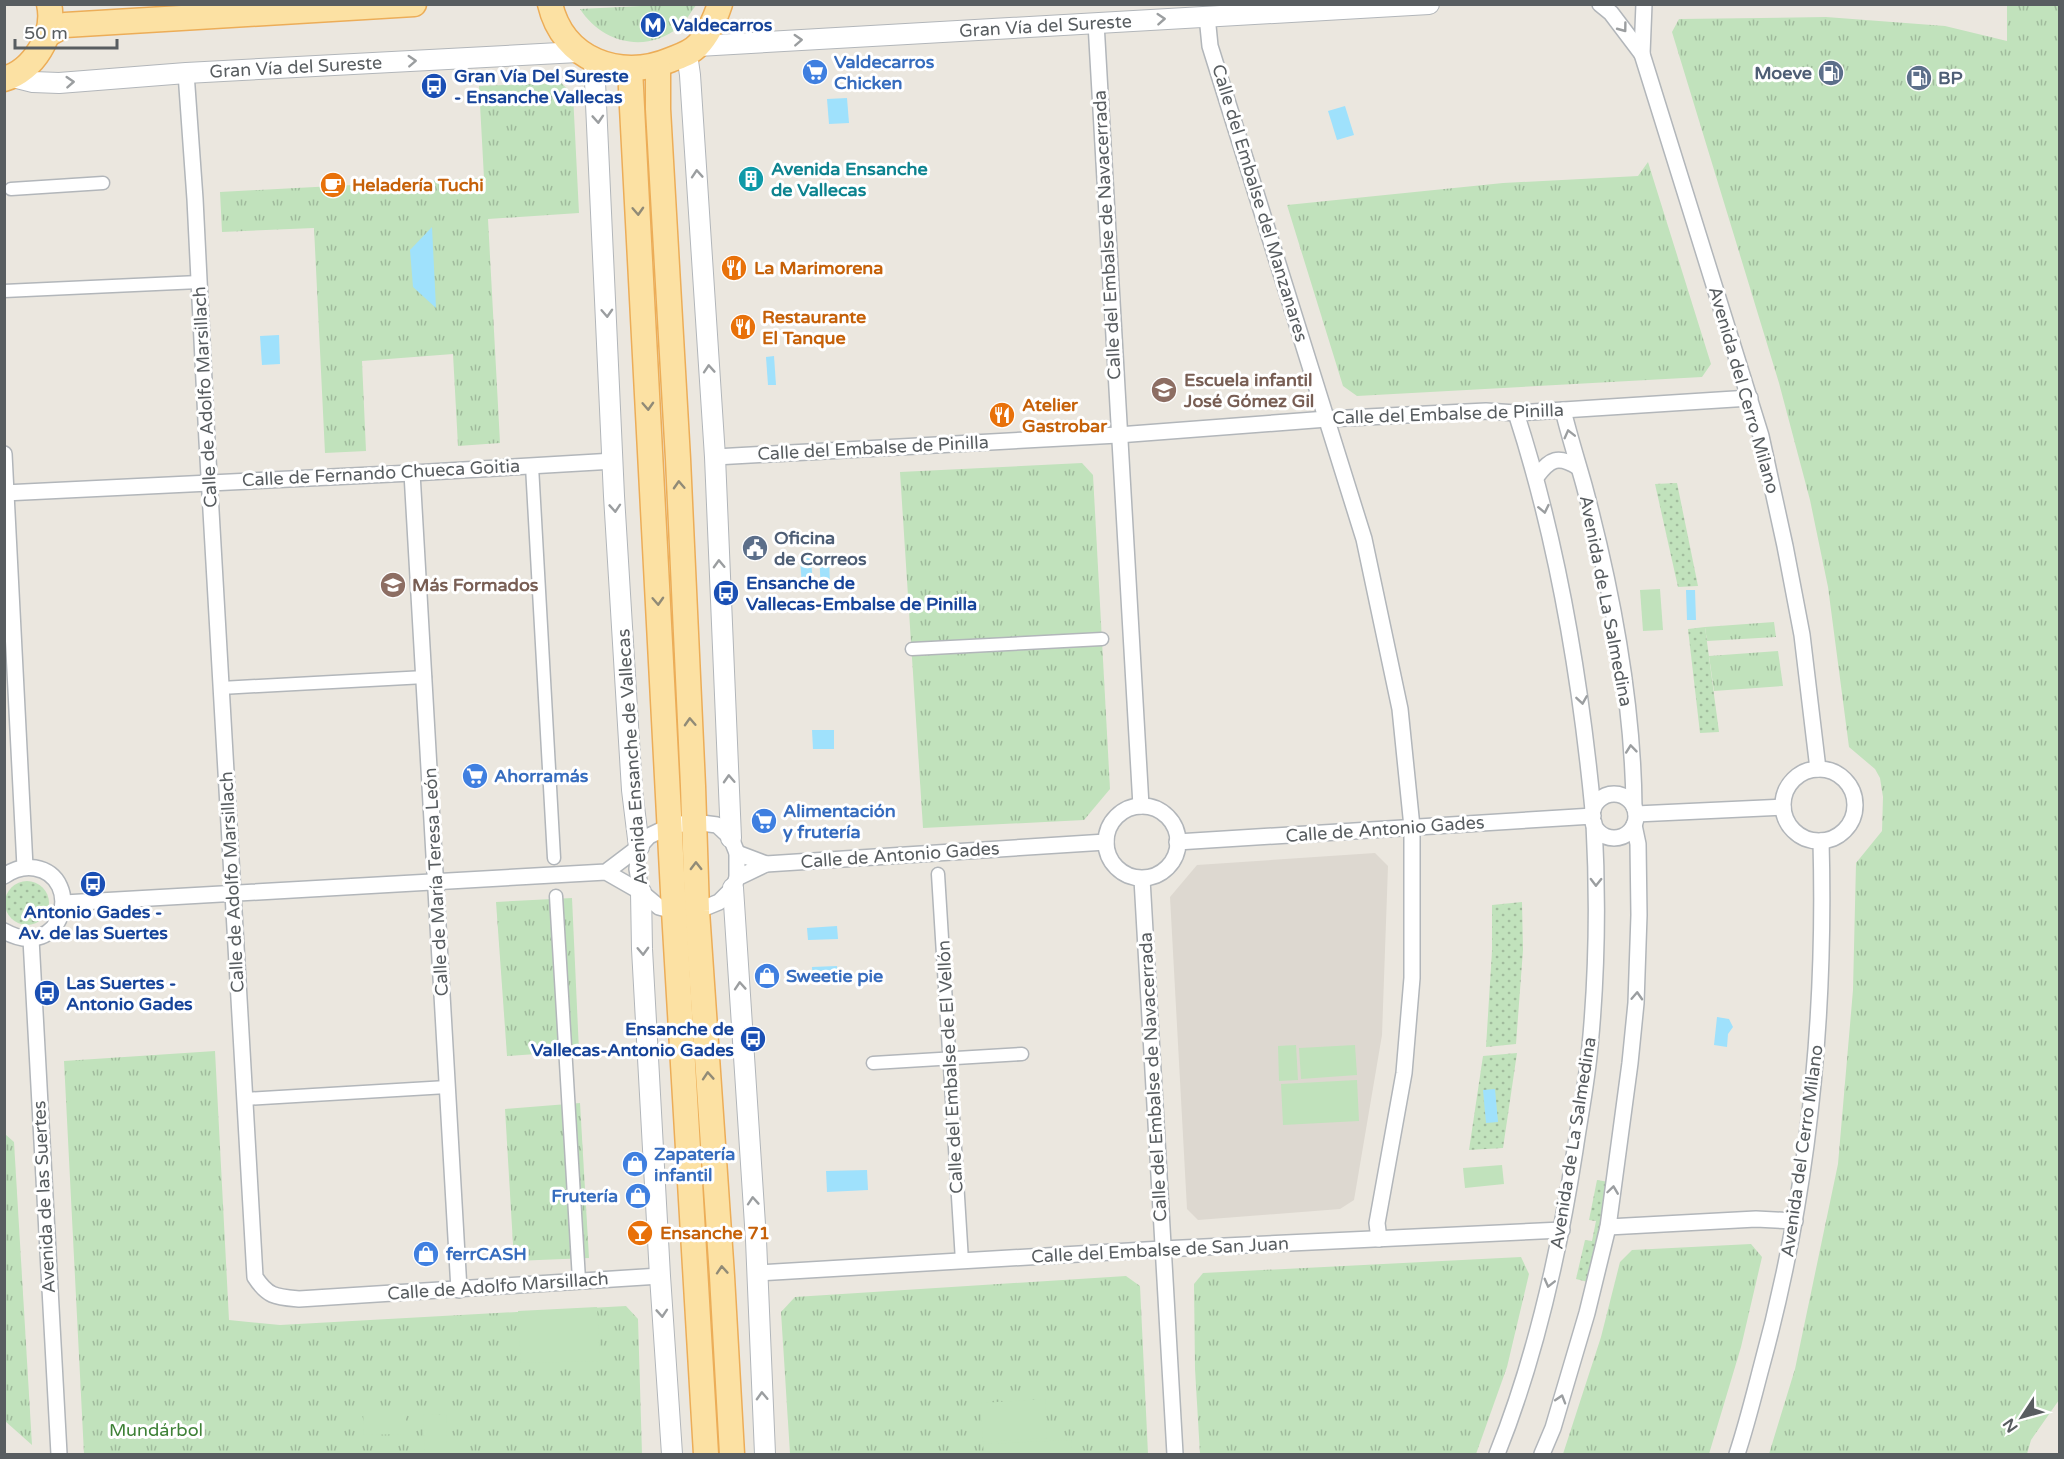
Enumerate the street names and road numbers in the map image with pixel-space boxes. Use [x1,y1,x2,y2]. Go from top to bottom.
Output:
street label: Gran Vía del Sureste [958,10,1132,42]
street label: Gran Vía del Sureste [209,52,383,83]
street label: Calle del Embalse del Manzanares [1207,61,1313,345]
street label: Calle del Embalse de Navacerrada [1088,90,1126,380]
street label: Avenida del Cerro Milano [1704,284,1784,496]
street label: Calle de Adolfo Marsillach [188,286,222,508]
street label: Calle del Embalse de Pinilla [1332,399,1564,429]
street label: Calle del Embalse de Pinilla [757,431,989,465]
street label: Calle de Fernando Chueca Goitia [241,455,521,491]
street label: Avenida de La Salmedina [1575,494,1637,708]
street label: Avenida Ensanche de Vallecas [612,628,652,886]
street label: Calle de María Teresa León [419,767,453,997]
street label: Calle de Adolfo Marsillach [215,771,249,993]
street label: Calle de Antonio Gades [1285,811,1485,847]
street label: Calle de Antonio Gades [800,837,1000,873]
street label: Calle del Embalse de Navacerrada [1134,932,1172,1222]
street label: Calle del Embalse de El Vellón [932,940,968,1194]
street label: Avenida de La Salmedina [1545,1035,1601,1251]
street label: Avenida del Cerro Milano [1776,1043,1828,1259]
street label: Avenida de las Suertes [28,1100,60,1294]
street label: Calle del Embalse de San Juan [1031,1232,1289,1268]
street label: Calle de Adolfo Marsillach [387,1267,609,1305]

